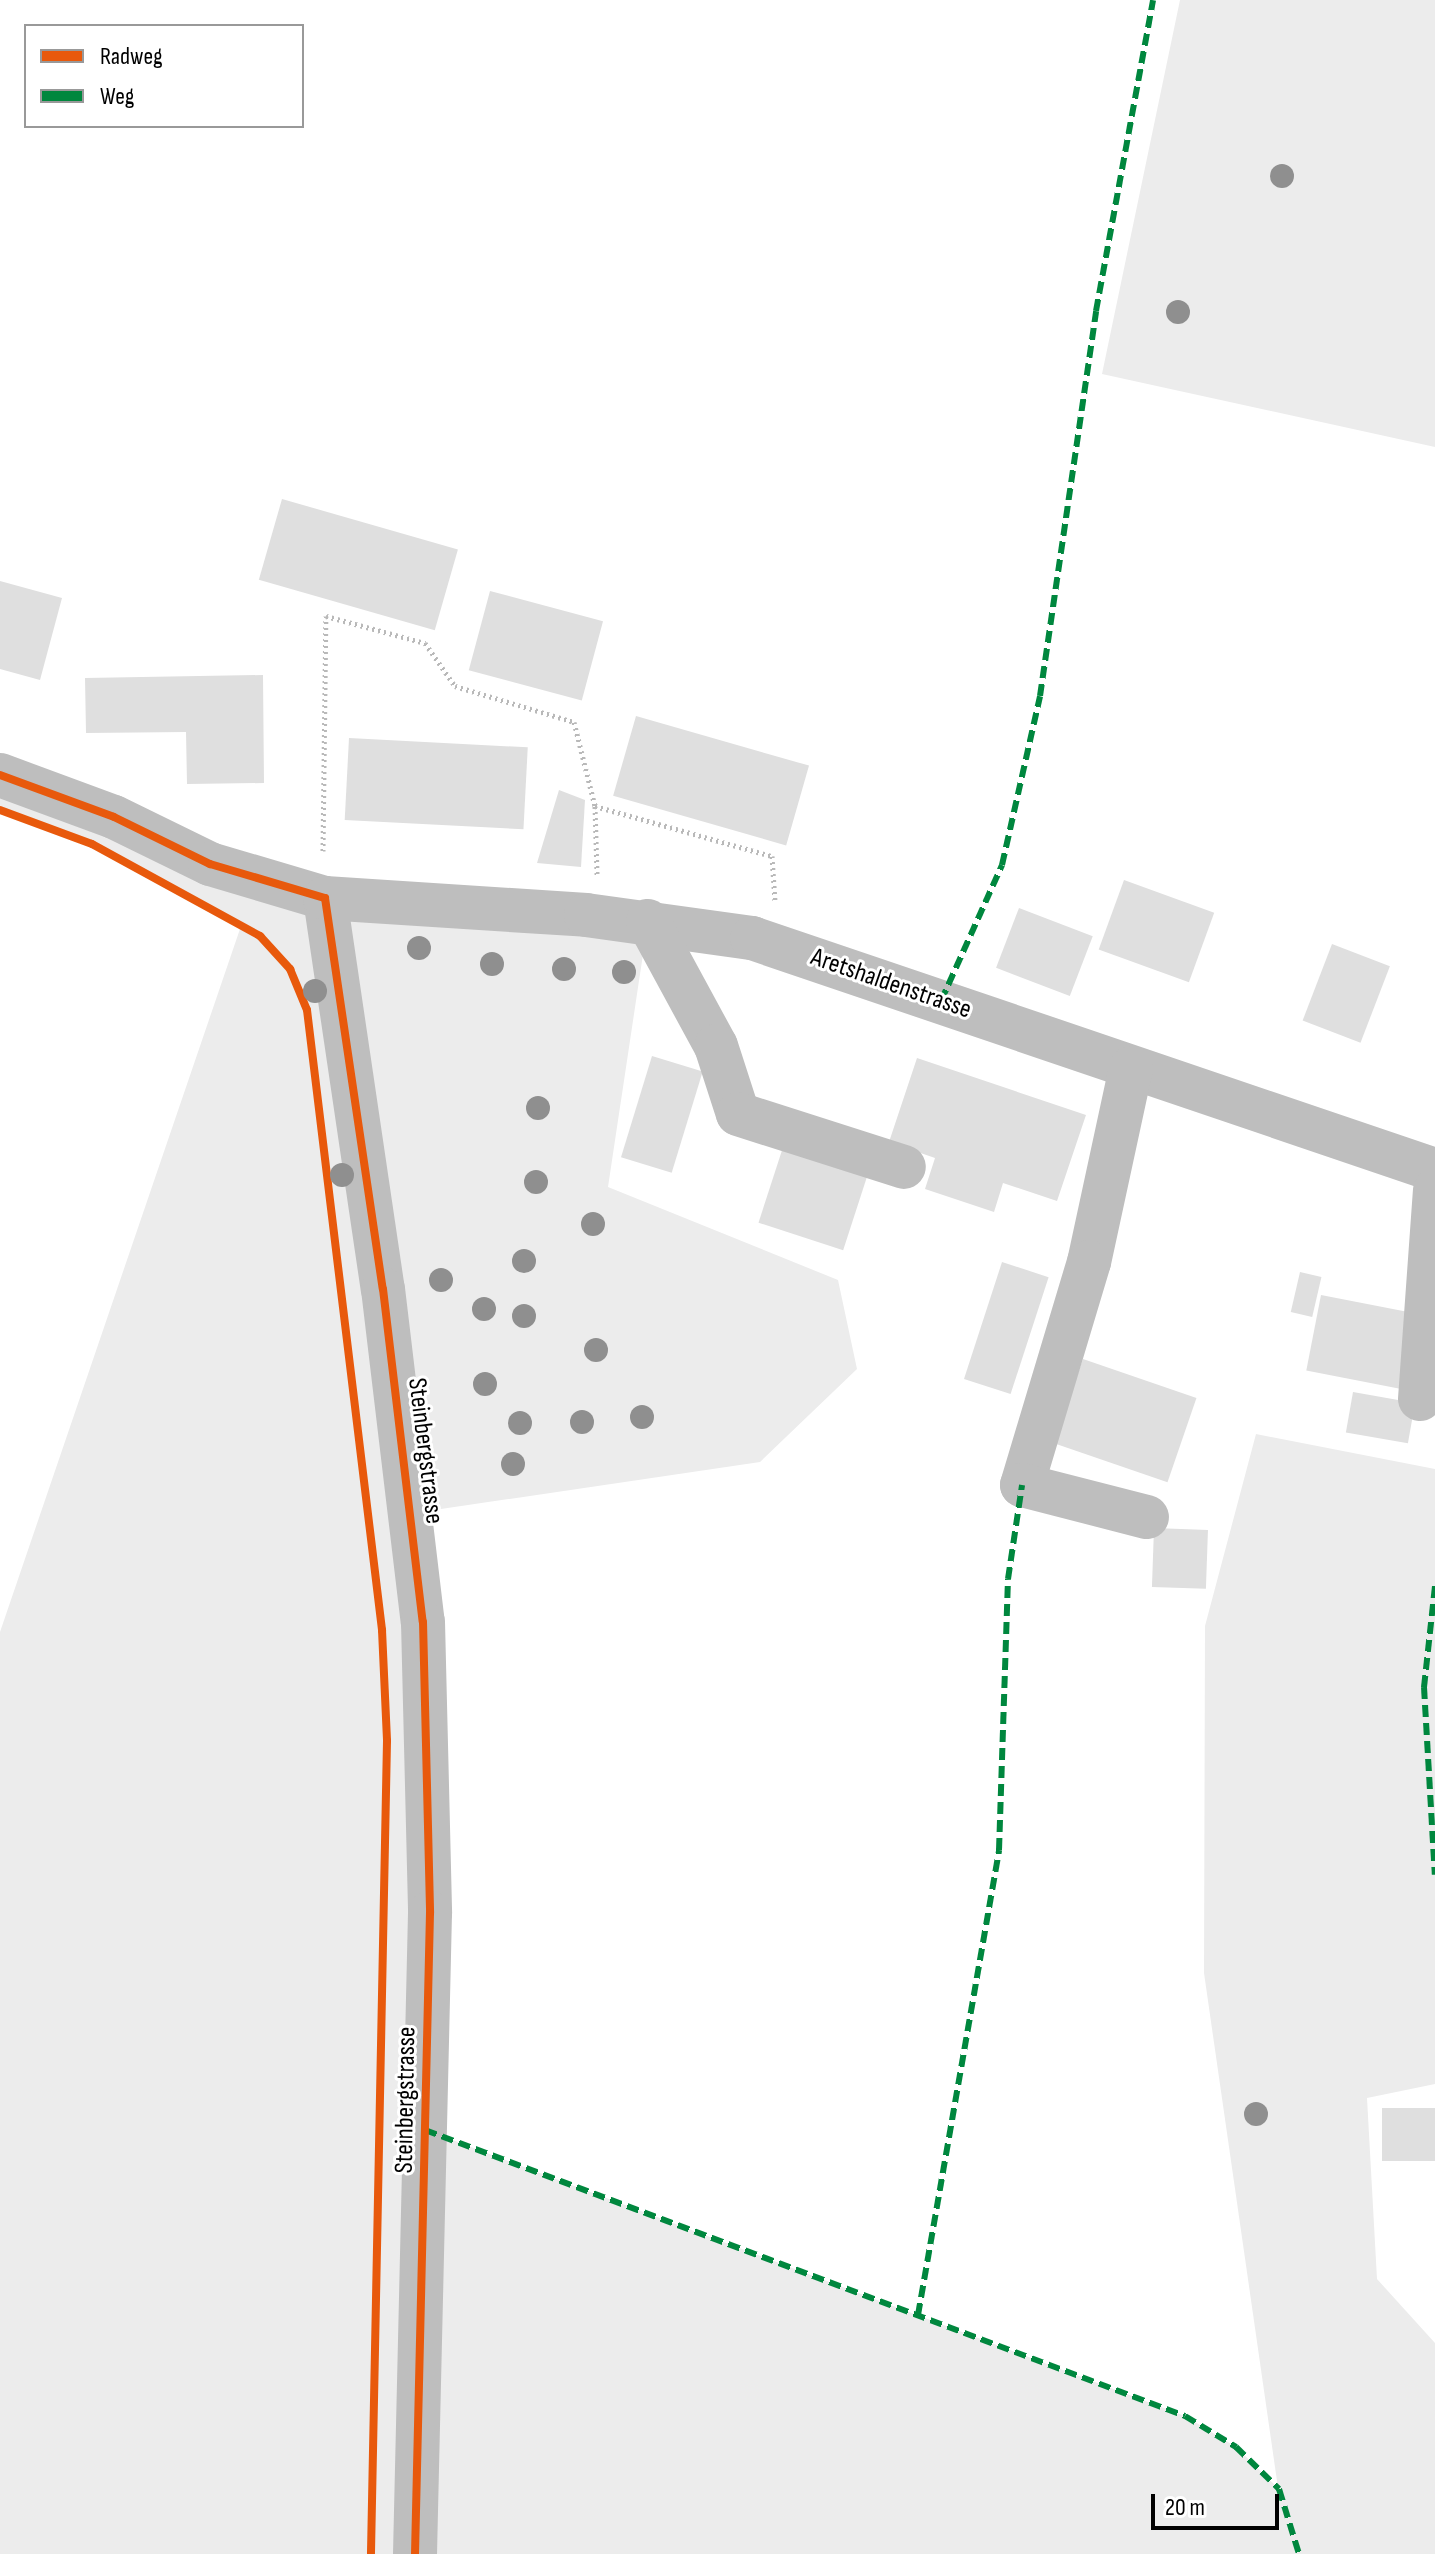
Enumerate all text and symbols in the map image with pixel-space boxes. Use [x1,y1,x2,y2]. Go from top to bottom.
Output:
legend [24,24,304,128]
text: Radweg [100,42,163,71]
text: Weg [100,82,134,111]
street label: Aretshaldenstrasse [807,942,975,1026]
street label: Steinbergstrasse [401,1376,449,1526]
street label: Steinbergstrasse [389,2026,423,2174]
scale bar [1155,2478,1283,2528]
text: 20 m [1165,2493,1205,2522]

